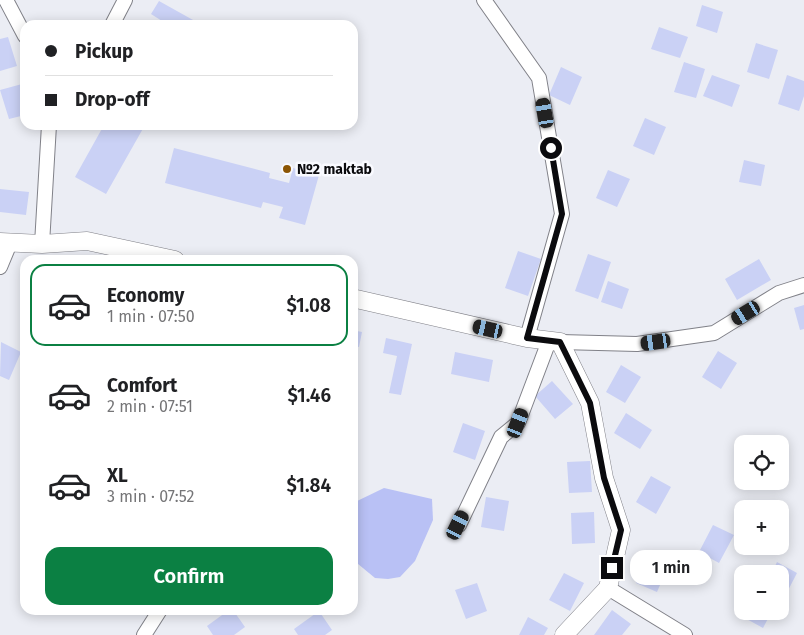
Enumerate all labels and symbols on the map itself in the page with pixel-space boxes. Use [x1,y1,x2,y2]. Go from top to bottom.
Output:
car [535,97,554,129]
route start [540,137,562,159]
place label: №2 maktab [297,161,372,178]
marker: №2 maktab [281,163,293,175]
car [729,299,762,327]
car [471,318,504,340]
car [640,332,671,352]
car [505,406,530,440]
car [444,508,471,542]
callout: 1 min [630,550,712,586]
route end [601,557,623,579]

